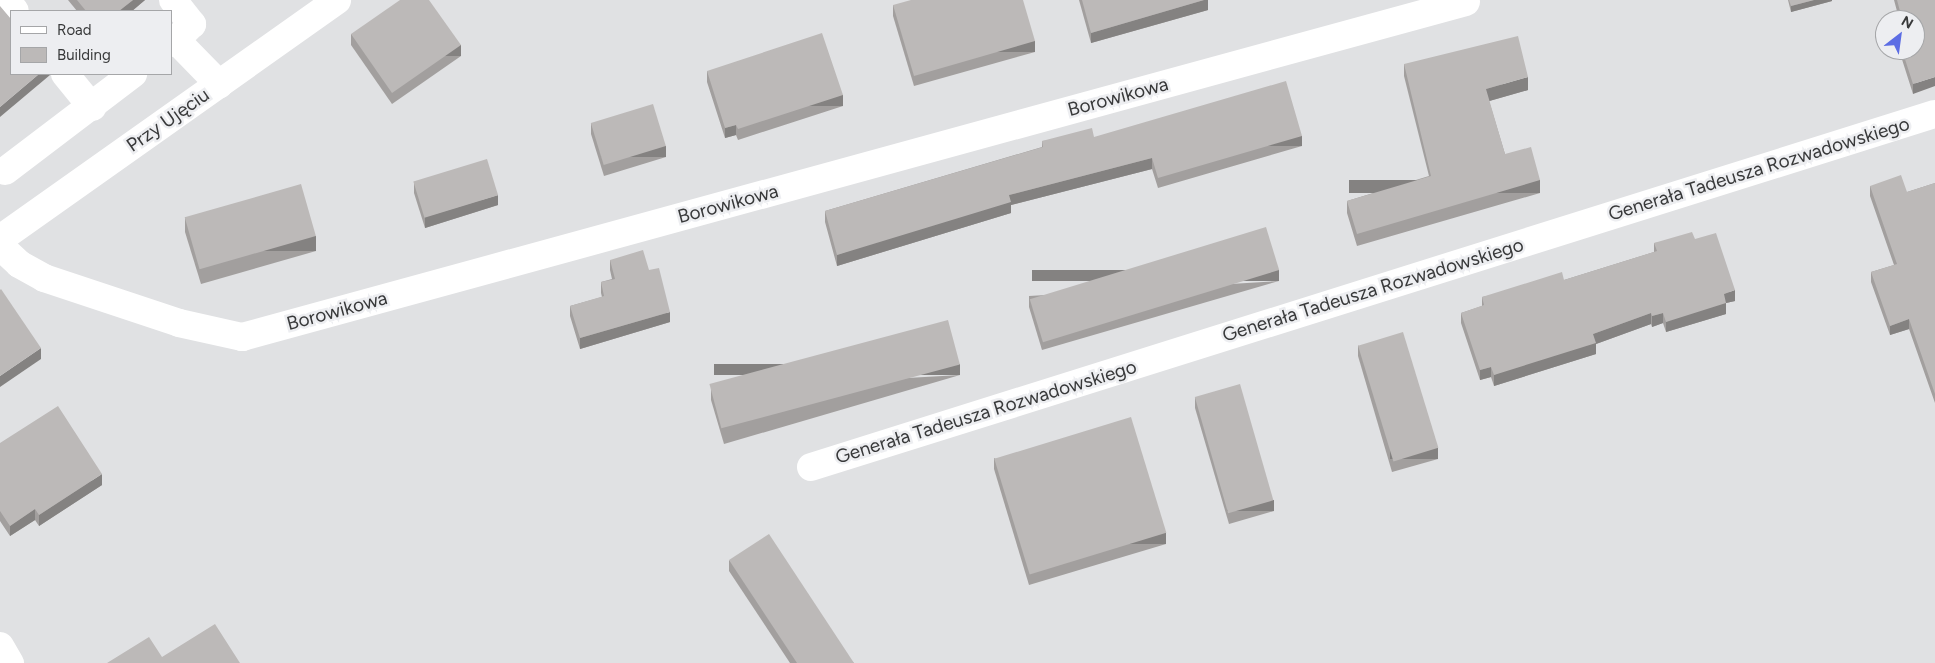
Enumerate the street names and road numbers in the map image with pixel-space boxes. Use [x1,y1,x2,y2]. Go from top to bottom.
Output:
street label: Borowikowa [1065,73,1171,121]
street label: Przy Ujęciu [122,83,214,157]
street label: Generała Tadeusza Rozwadowskiego [1606,112,1912,226]
street label: Borowikowa [675,180,781,228]
street label: Generała Tadeusza Rozwadowskiego [1220,233,1526,347]
street label: Borowikowa [284,287,390,335]
street label: Generała Tadeusza Rozwadowskiego [833,355,1139,469]

